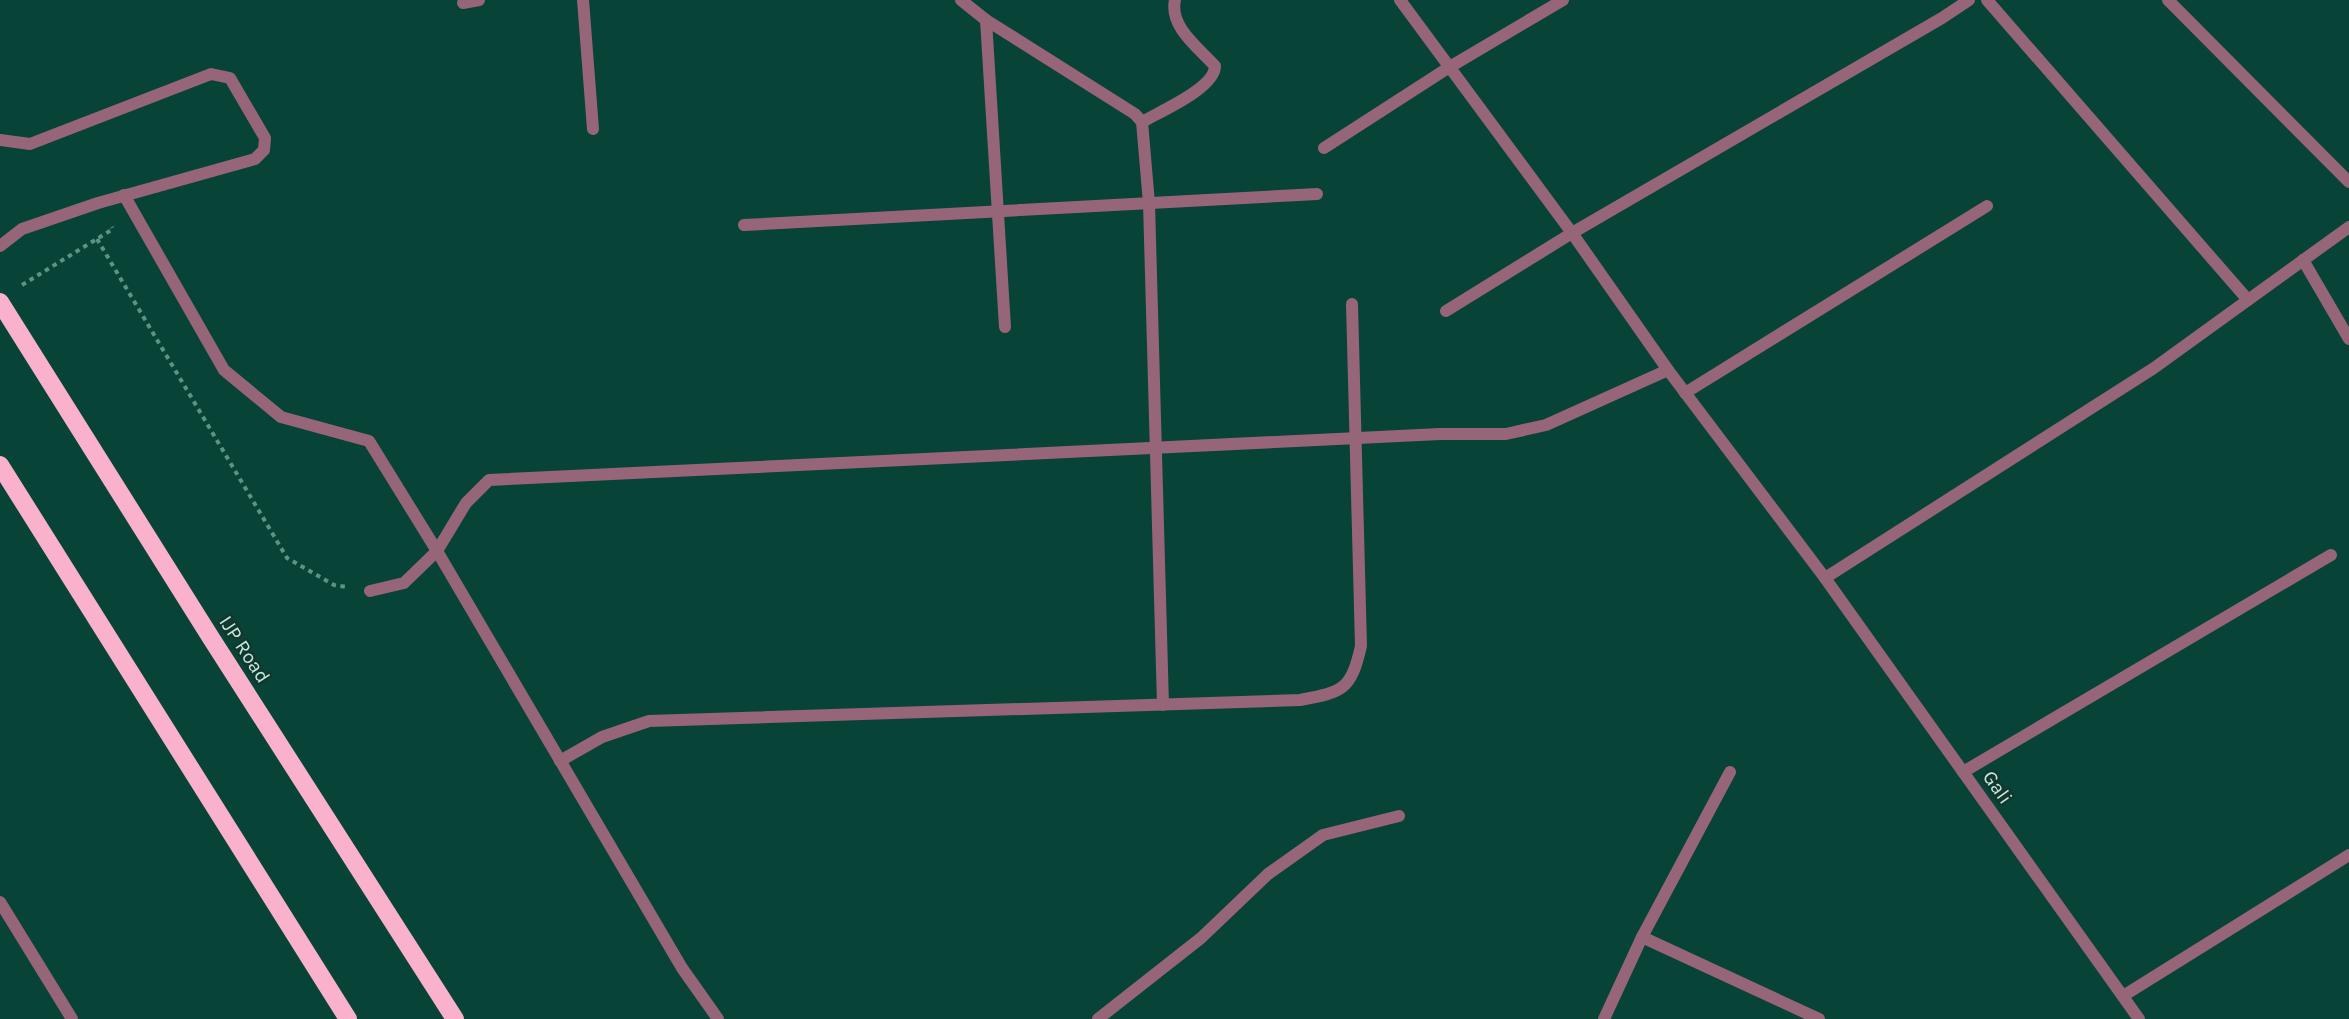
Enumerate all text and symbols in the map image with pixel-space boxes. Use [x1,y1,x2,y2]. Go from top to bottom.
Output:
street label: IJP Road [214,611,275,687]
street label: Gali [1978,766,2017,808]

